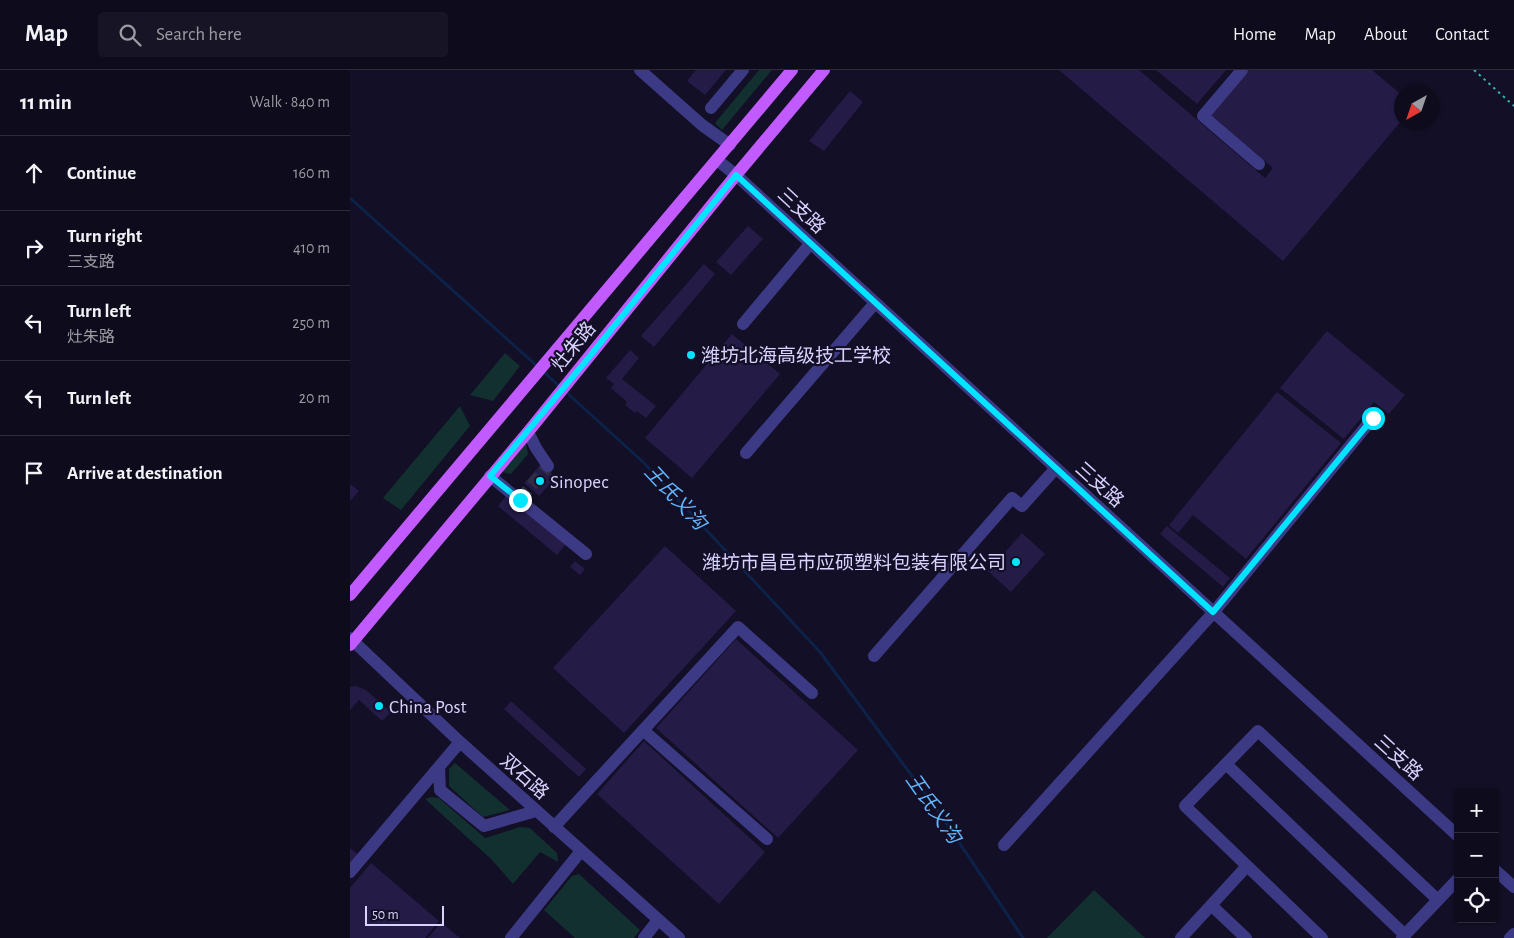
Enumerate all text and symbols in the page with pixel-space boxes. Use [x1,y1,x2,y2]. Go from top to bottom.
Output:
search box [98,12,448,57]
icon: search [116,21,144,49]
text: Map [25,22,68,46]
text: Search here [156,25,242,44]
text: Home [1233,26,1276,44]
text: Map [1304,26,1336,44]
text: About [1364,26,1407,44]
text: Contact [1435,26,1489,44]
north arrow [1394,85,1439,130]
text: 11 min [20,92,72,113]
text: Walk · 840 m [250,94,330,110]
icon: ahead [20,159,48,187]
text: Continue [67,164,136,183]
text: 160 m [293,165,330,181]
street label: 三支路 [774,184,829,237]
text: Turn right [67,227,142,246]
icon: right [20,234,48,262]
text: 410 m [293,240,330,256]
text: 三支路 [67,254,115,270]
text: Turn left [67,302,131,321]
icon: left [20,309,48,337]
text: 250 m [292,315,330,331]
street label: 灶朱路 [547,318,599,375]
text: 灶朱路 [67,329,115,345]
place label: 潍坊北海高级技工学校 [701,345,891,366]
marker: 潍坊北海高级技工学校 [685,349,697,361]
icon: left [20,384,48,412]
text: Turn left [67,389,131,408]
text: 20 m [299,390,330,406]
route start [1362,407,1385,430]
street label: 三支路 [1071,458,1127,511]
icon: arrive [20,459,48,487]
water label: 王氏义沟 [641,461,712,535]
text: Arrive at destination [67,464,223,483]
place label: Sinopec [550,473,608,492]
marker: Sinopec [534,475,546,487]
route end [509,489,532,512]
place label: 潍坊市昌邑市应硕塑料包装有限公司 [702,552,1006,573]
marker: 潍坊市昌邑市应硕塑料包装有限公司 [1010,556,1022,568]
place label: China Post [389,698,467,717]
marker: China Post [373,700,385,712]
street label: 三支路 [1370,731,1426,784]
street label: 双石路 [496,750,552,803]
water label: 王氏义沟 [902,769,966,849]
map controls [1454,788,1499,923]
button: + [1454,788,1499,833]
button: − [1454,833,1499,878]
button: locate [1454,878,1499,923]
scale bar [365,903,444,926]
text: 50 m [372,908,399,922]

